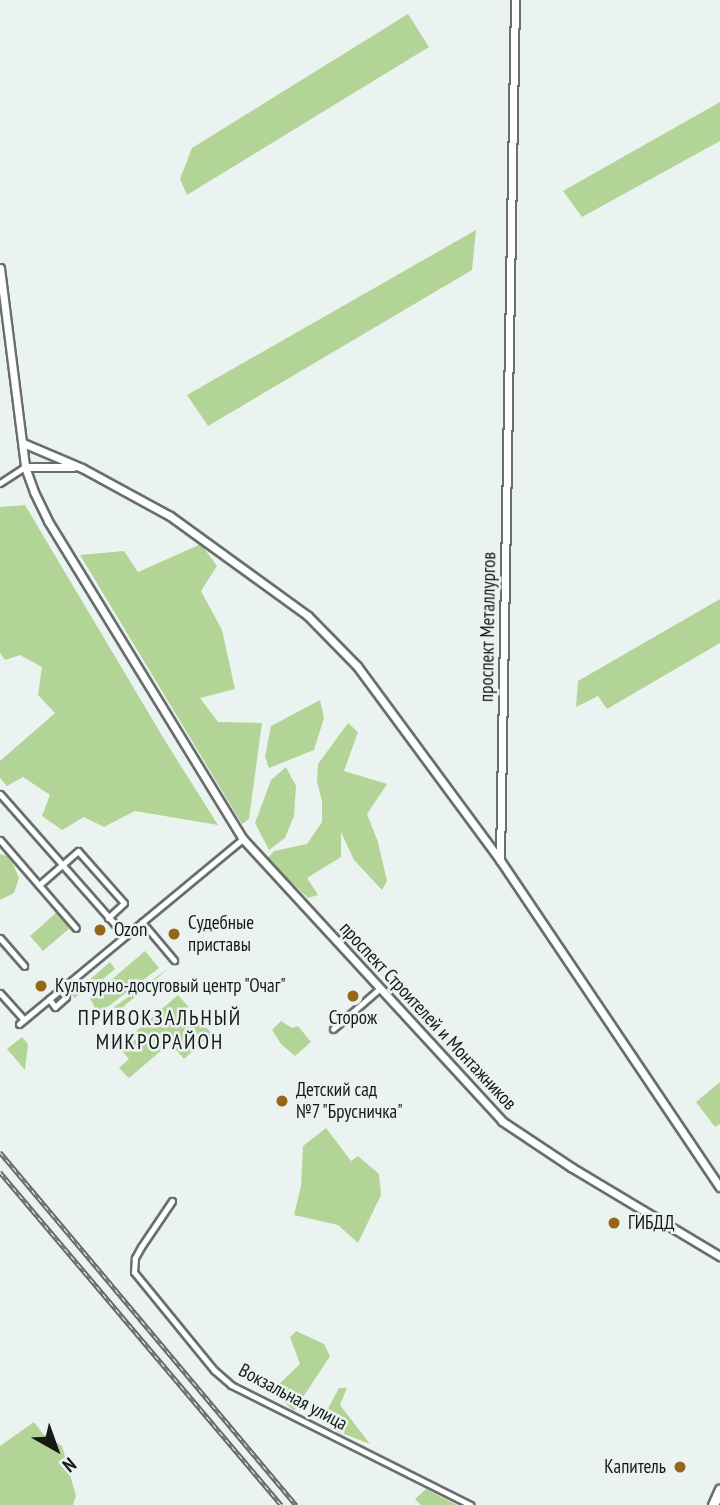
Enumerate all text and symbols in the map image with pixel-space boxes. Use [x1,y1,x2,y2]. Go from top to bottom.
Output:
street label: проспект Металлургов [475,551,501,703]
place label: Судебные приставы [188,912,254,956]
street label: проспект Строителей и Монтажников [335,917,521,1115]
place label: Ozon [114,919,147,941]
marker: Ozon [92,922,108,938]
marker: Судебные приставы [166,926,182,942]
place label: Культурно-досуговый центр "Очаг" [55,975,287,997]
marker: Культурно-досуговый центр "Очаг" [33,978,49,994]
marker: Сторож [345,988,361,1004]
district label: ПРИВОКЗАЛЬНЫЙ МИКРОРАЙОН [79,1005,241,1055]
place label: Сторож [329,1007,377,1029]
place label: Детский сад №7 "Брусничка" [296,1079,405,1123]
marker: Детский сад №7 "Брусничка" [274,1093,290,1109]
place label: ГИБДД [628,1212,675,1234]
marker: ГИБДД [606,1215,622,1231]
street label: Вокзальная улица [235,1359,351,1435]
north arrow [21,1414,91,1484]
text: N [58,1453,81,1478]
place label: Капитель [604,1456,666,1478]
marker: Капитель [672,1459,688,1475]

